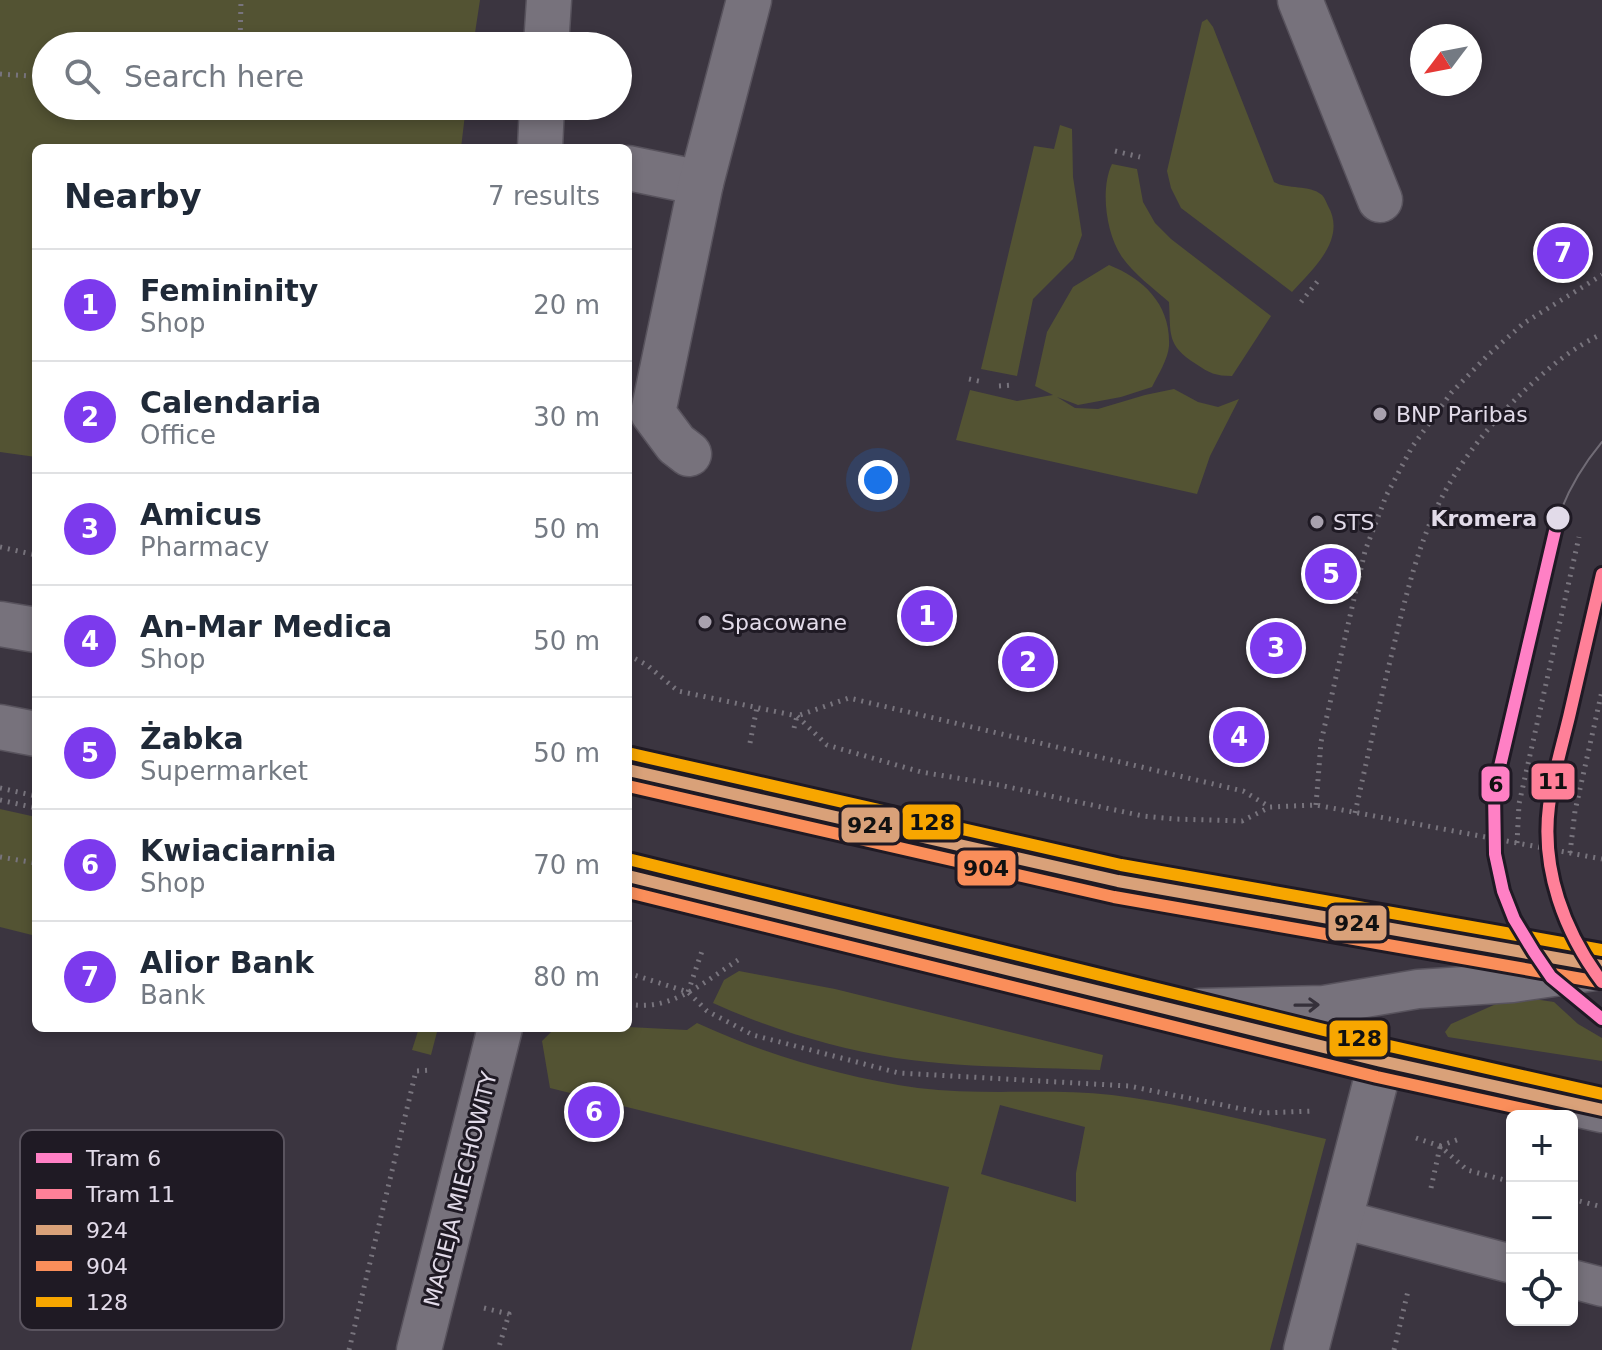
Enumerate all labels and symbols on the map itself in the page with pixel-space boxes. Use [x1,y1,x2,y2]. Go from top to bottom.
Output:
north arrow [1410,24,1482,96]
pin: 7 [1537,223,1589,283]
place label: BNP Paribas [1396,402,1528,427]
marker: BNP Paribas [1371,405,1389,423]
your location [858,460,898,500]
marker: Kromera [1544,504,1572,532]
place label: Kromera [1430,506,1537,531]
place label: STS [1333,510,1374,535]
marker: STS [1308,513,1326,531]
pin: 5 [1305,544,1357,604]
pin: 1 [901,586,953,646]
place label: Spacowane [721,610,847,635]
marker: Spacowane [696,613,714,631]
pin: 3 [1250,618,1302,678]
pin: 2 [1002,632,1054,692]
pin: 4 [1213,707,1265,767]
line badge: 11 [1530,762,1576,801]
line badge: 6 [1480,765,1511,803]
text: 11 [1538,769,1568,794]
text: 6 [1488,772,1504,797]
line badge: 128 [901,803,962,841]
line badge: 924 [840,806,901,844]
text: 128 [909,810,955,835]
text: 924 [847,813,893,838]
line badge: 904 [956,849,1017,887]
text: 904 [963,856,1009,881]
line badge: 924 [1327,904,1388,942]
text: 924 [1334,911,1380,936]
one-way arrow [1293,997,1320,1013]
line badge: 128 [1328,1019,1389,1058]
text: 128 [1336,1026,1382,1051]
street label: MACIEJA MIECHOWITY [419,1069,502,1309]
pin: 6 [568,1082,620,1142]
legend [20,1130,284,1330]
text: Tram 6 [85,1146,161,1171]
text: Tram 11 [85,1182,175,1207]
text: 924 [86,1218,128,1243]
text: 904 [86,1254,128,1279]
text: 128 [86,1290,128,1315]

